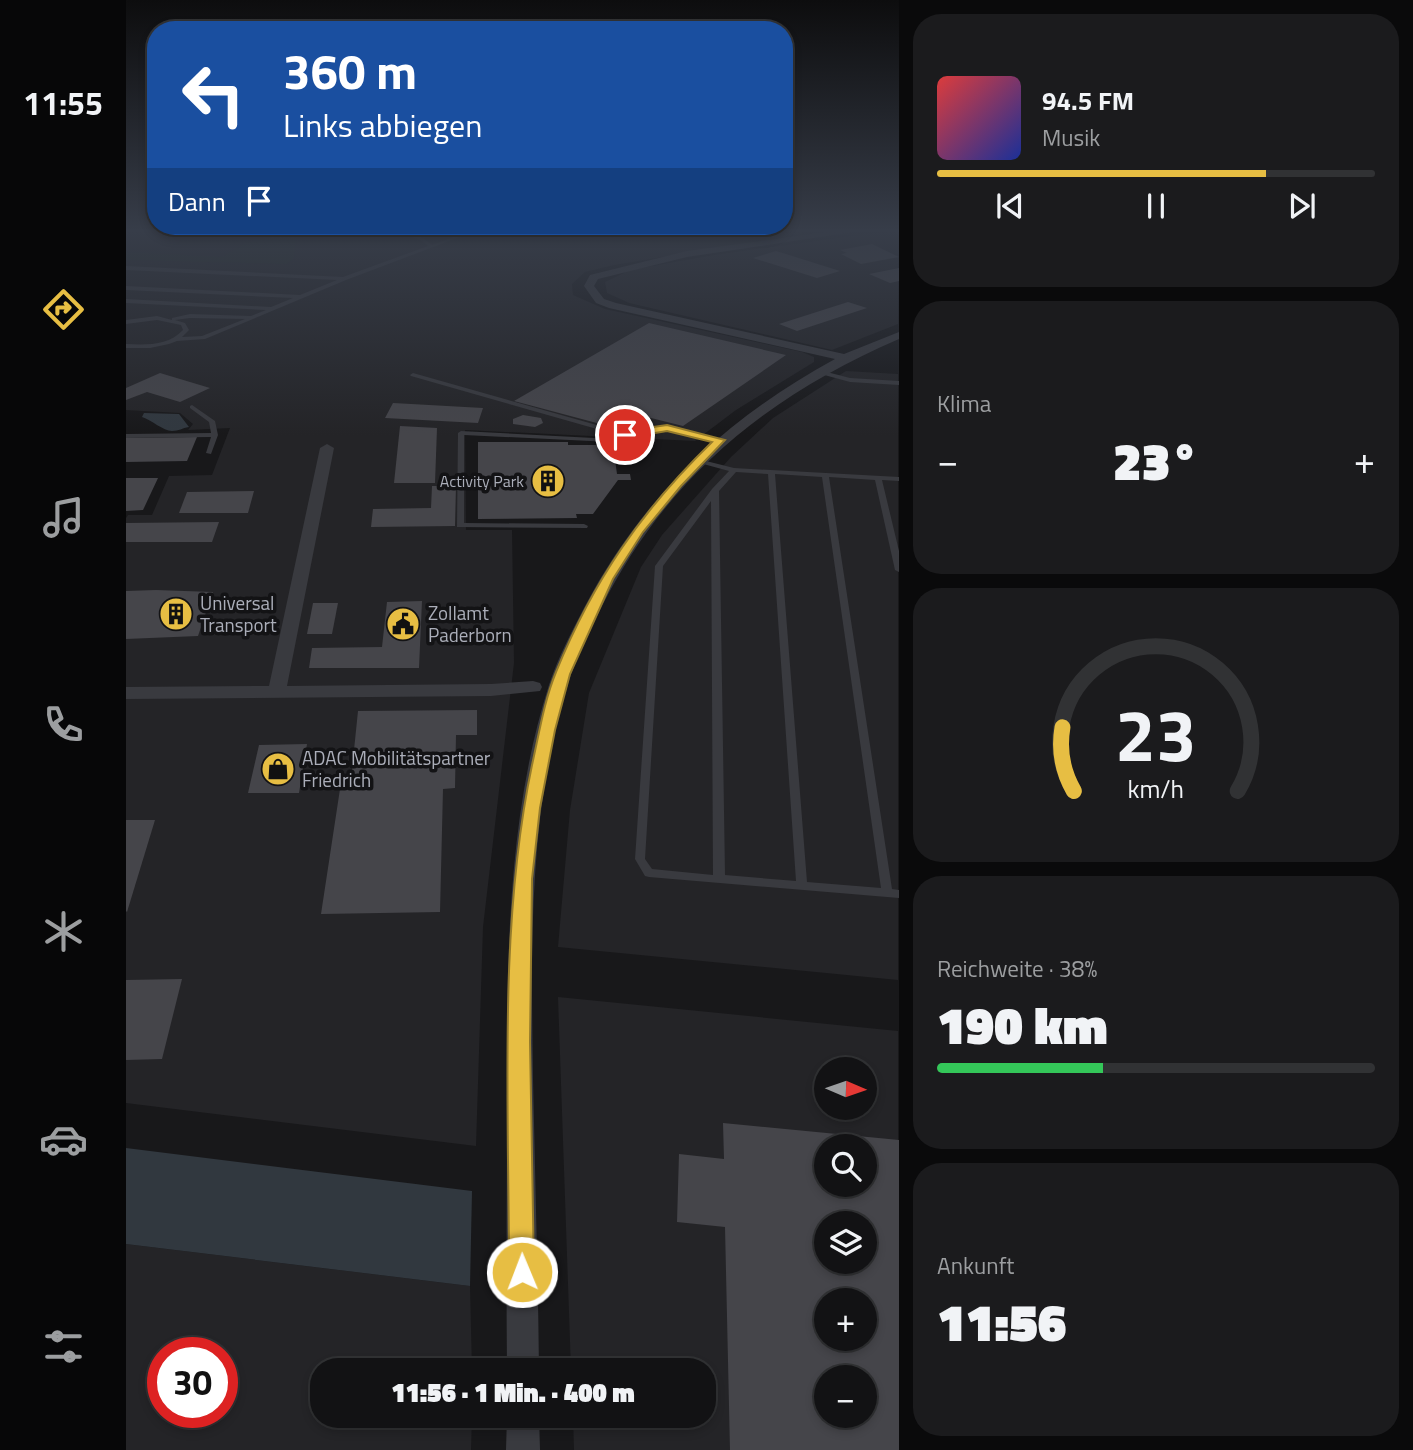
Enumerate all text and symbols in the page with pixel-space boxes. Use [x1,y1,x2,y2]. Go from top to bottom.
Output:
text: 360 m [283,33,417,108]
icon: left [168,49,259,140]
text: 11:55 [23,79,103,127]
text: 94.5 FM [1042,81,1134,120]
text: Links abbiegen [283,101,482,149]
text: Musik [1042,120,1100,155]
text: Dann [168,182,226,221]
icon: arrive [240,182,278,220]
icon: previous [991,187,1029,225]
icon: pause [1137,187,1175,225]
icon: next [1283,187,1321,225]
icon: directions [39,285,88,334]
text: Klima [937,386,991,421]
pin [595,405,655,465]
icon: arrive [606,416,644,454]
text: 23° [1113,421,1199,500]
text: − [937,431,958,489]
text: + [1354,431,1375,489]
building icon: Activity Park [529,462,567,500]
place label: Activity Park [440,469,524,493]
icon: music [39,493,88,542]
place label: Universal Transport [200,588,277,639]
building icon: Universal Transport [157,595,195,633]
place label: Zollamt Paderborn [428,598,512,649]
public building icon: Zollamt Paderborn [384,605,422,643]
text: 23 [1115,679,1197,789]
icon: phone [39,700,88,749]
place label: ADAC Mobilitätspartner Friedrich [302,743,491,794]
shop icon: ADAC Mobilitätspartner Friedrich [259,750,297,788]
text: km/h [1128,770,1184,808]
icon: climate [39,907,88,956]
text: Reichweite · 38% [937,951,1097,986]
text: 190 km [937,985,1108,1064]
north arrow [814,1057,877,1120]
map controls [814,1057,877,1428]
icon: car [39,1115,88,1164]
button: search [814,1134,877,1197]
button: layers [814,1211,877,1274]
position arrow [485,1235,559,1309]
text: Ankunft [937,1248,1014,1283]
text: 11:56 [937,1282,1066,1361]
button: + [814,1288,877,1351]
icon: filters [39,1322,88,1371]
speed limit sign: 30 [147,1337,238,1428]
button: − [814,1365,877,1428]
text: 11:56 · 1 Min. · 400 m [391,1373,635,1412]

